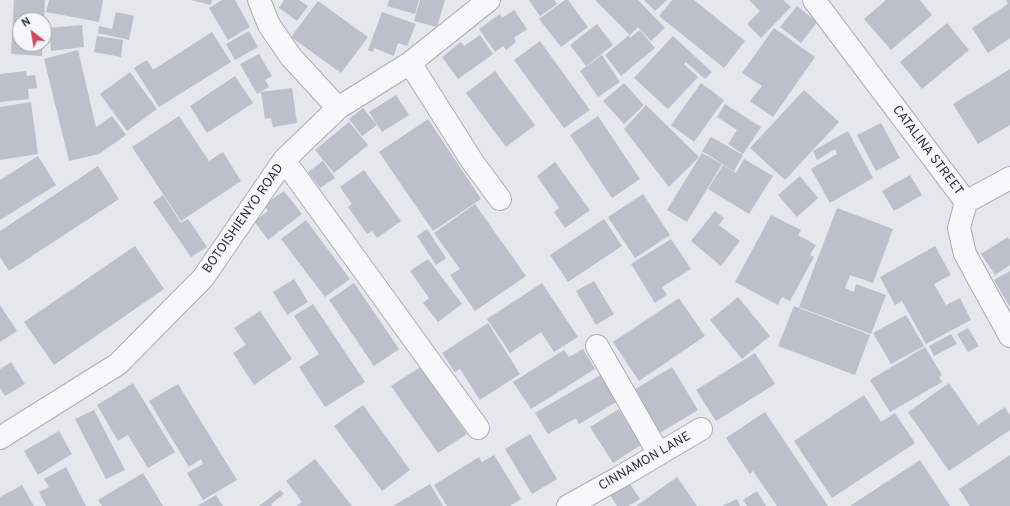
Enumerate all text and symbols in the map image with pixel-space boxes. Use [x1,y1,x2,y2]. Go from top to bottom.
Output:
north arrow [12,12,52,52]
text: N [19,15,33,31]
street label: CATALINA STREET [888,103,966,199]
street label: BOTOISHIENYO ROAD [200,161,288,277]
street label: CINNAMON LANE [596,429,694,495]

